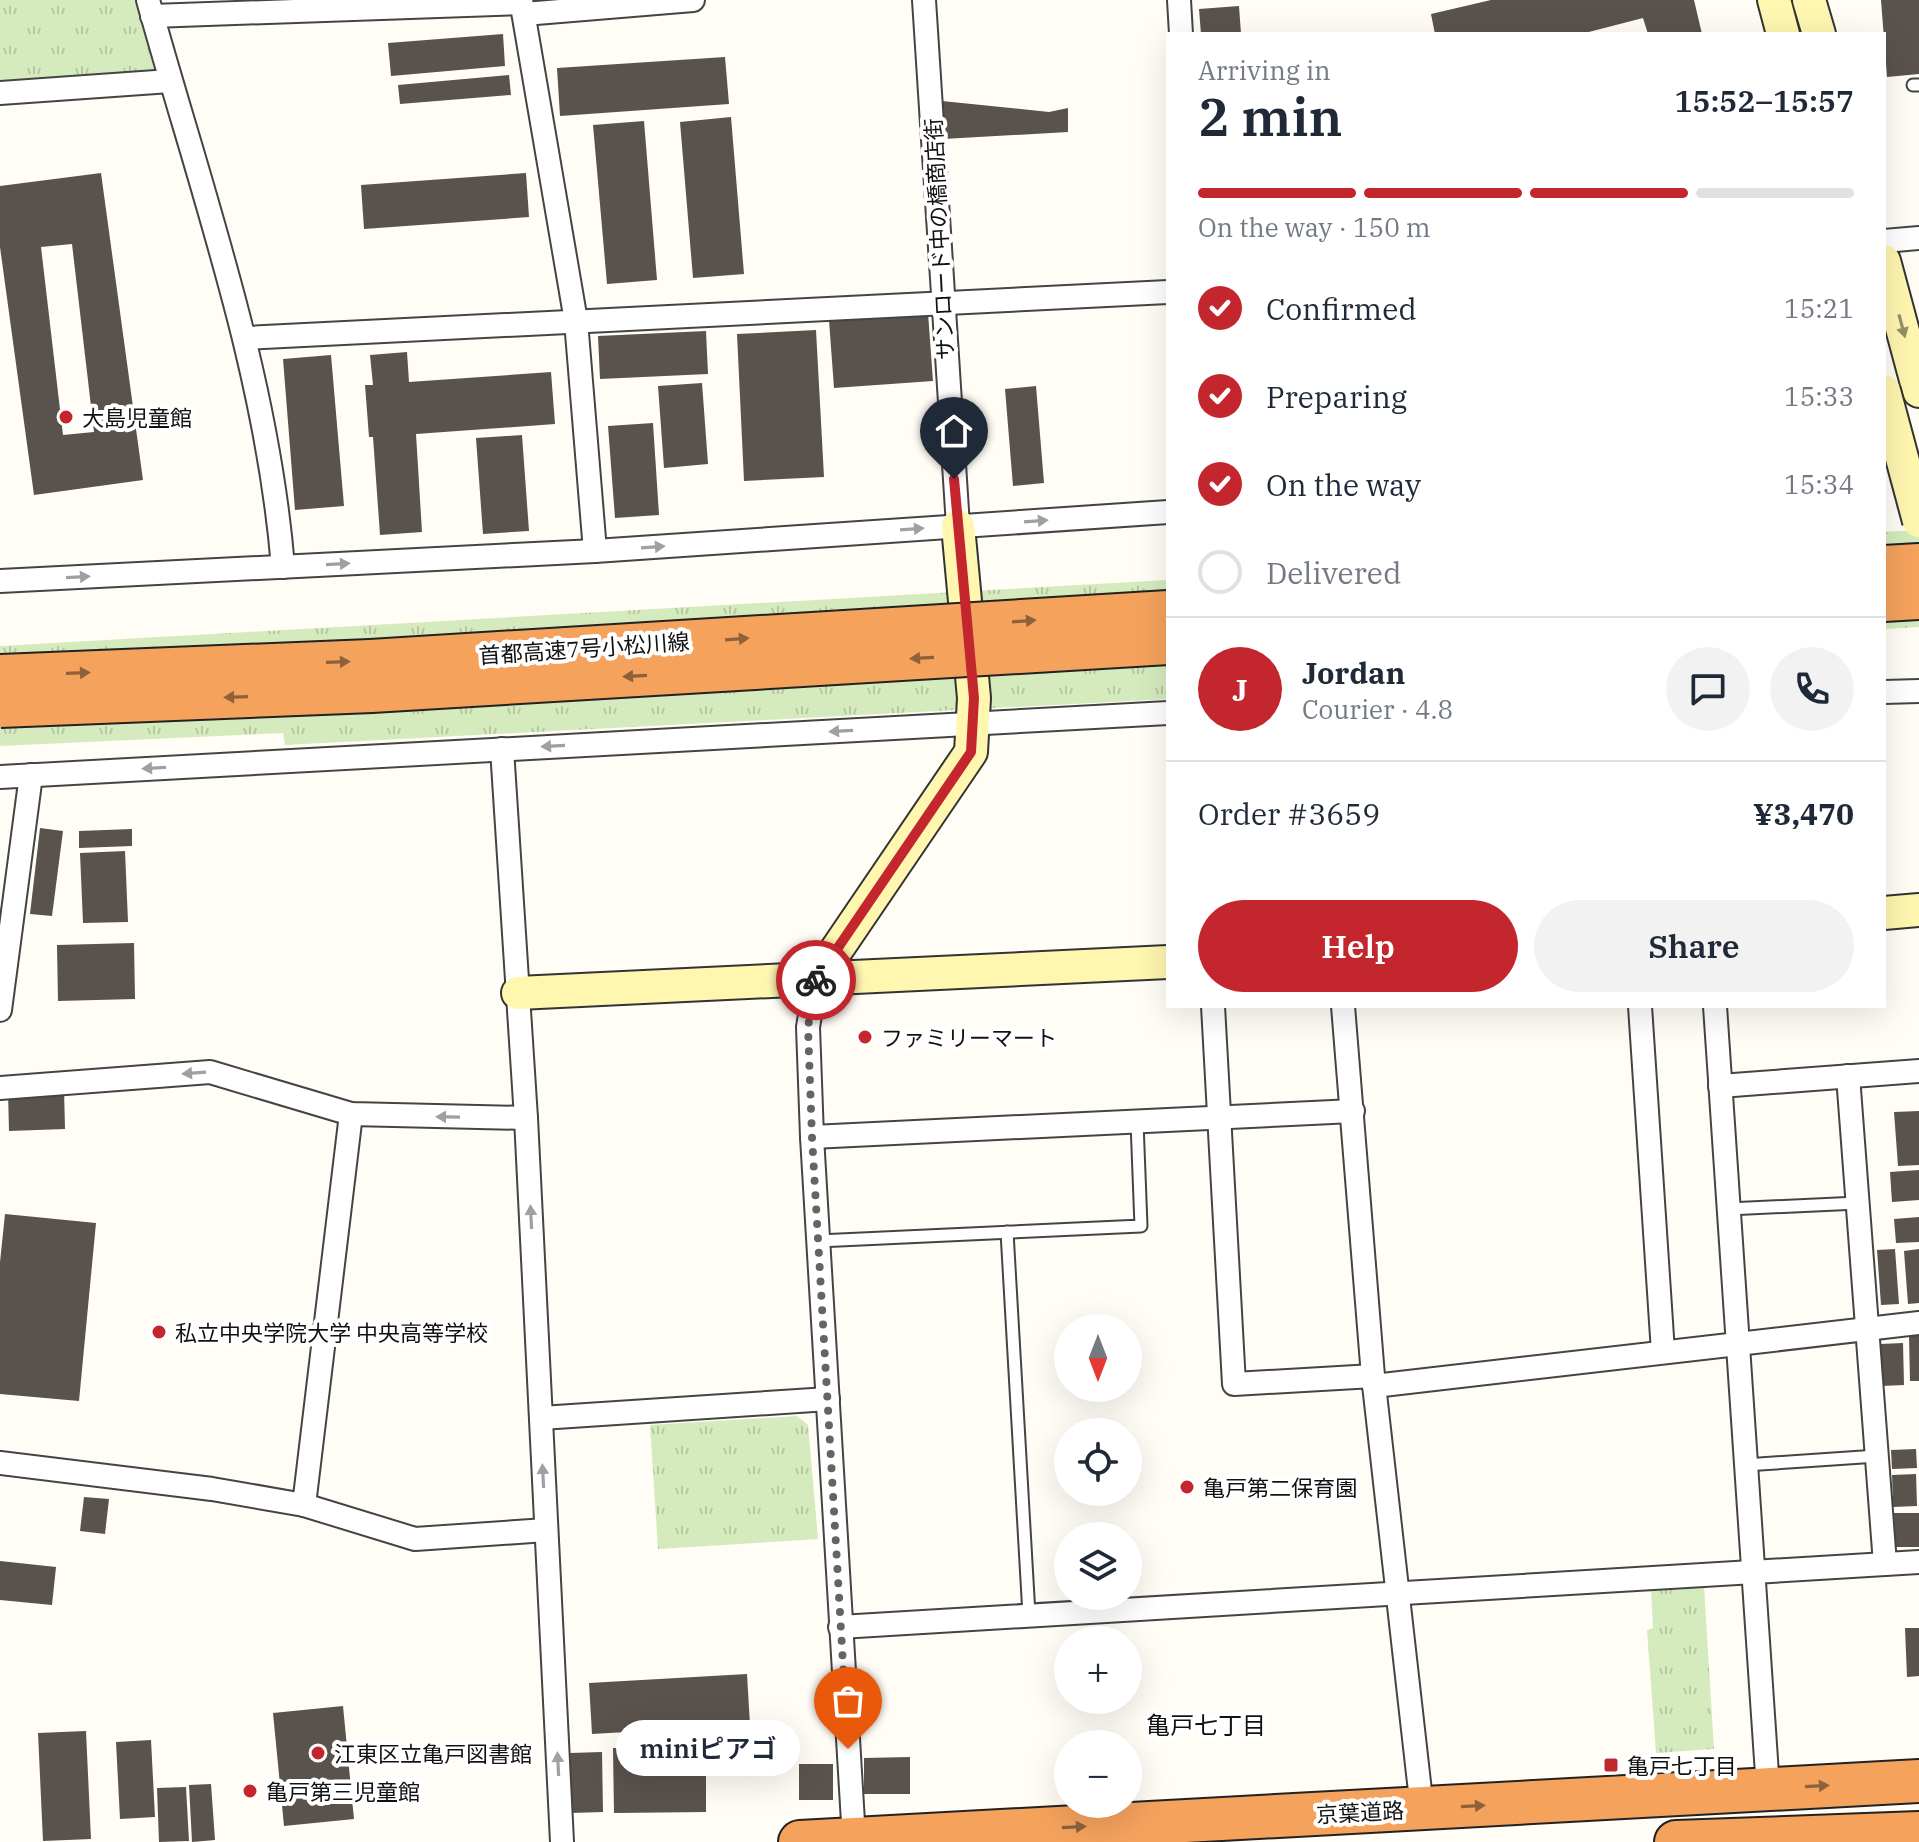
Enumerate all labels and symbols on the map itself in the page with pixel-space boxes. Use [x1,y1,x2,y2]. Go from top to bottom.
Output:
street label: サンロード中の橋商店街 [918,117,960,361]
one-way arrow [1896,313,1908,338]
pin [920,397,988,479]
place label: 大島児童館 [82,403,192,432]
marker: 大島児童館 [57,408,75,426]
one-way arrow [1024,514,1049,527]
one-way arrow [900,522,925,535]
one-way arrow [641,540,666,553]
one-way arrow [326,557,351,570]
one-way arrow [66,571,91,584]
one-way arrow [1012,614,1037,627]
street label: 首都高速7号小松川線 [478,626,690,670]
one-way arrow [725,632,750,645]
one-way arrow [909,652,934,665]
one-way arrow [326,656,351,669]
one-way arrow [66,666,91,679]
one-way arrow [622,669,647,682]
one-way arrow [223,690,248,703]
one-way arrow [828,724,853,737]
one-way arrow [540,740,565,753]
one-way arrow [141,762,166,775]
courier [776,940,856,1020]
place label: ファミリーマート [881,1023,1057,1052]
marker: ファミリーマート [856,1028,874,1046]
one-way arrow [181,1067,206,1080]
one-way arrow [435,1110,460,1123]
one-way arrow [524,1204,537,1229]
north arrow [1054,1314,1142,1402]
place label: 私立中央学院大学 中央高等学校 [175,1318,488,1347]
marker: 私立中央学院大学 中央高等学校 [150,1323,168,1341]
one-way arrow [537,1463,550,1488]
place label: 亀戸第二保育園 [1203,1473,1357,1502]
marker: 亀戸第二保育園 [1178,1478,1196,1496]
pin [814,1667,882,1749]
district label: 亀戸七丁目 [1146,1709,1266,1741]
callout: miniピアゴ [616,1721,800,1777]
place label: 江東区立亀戸図書館 [334,1739,532,1768]
marker: 江東区立亀戸図書館 [309,1744,327,1762]
one-way arrow [551,1751,564,1776]
place label: 亀戸七丁目 [1627,1751,1737,1780]
marker: 亀戸七丁目 [1602,1756,1620,1774]
place label: 亀戸第三児童館 [266,1777,420,1806]
one-way arrow [1805,1780,1830,1793]
marker: 亀戸第三児童館 [241,1782,259,1800]
street label: 京葉道路 [1315,1795,1405,1829]
one-way arrow [1461,1799,1486,1812]
one-way arrow [1062,1820,1087,1833]

